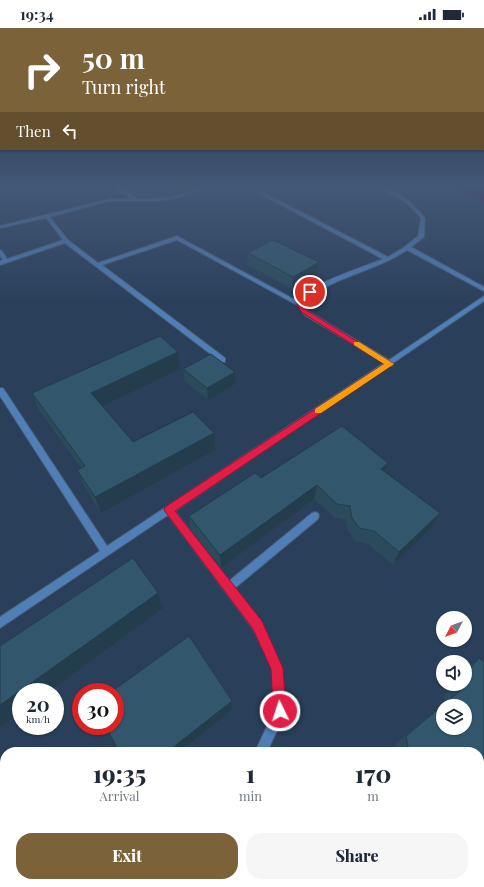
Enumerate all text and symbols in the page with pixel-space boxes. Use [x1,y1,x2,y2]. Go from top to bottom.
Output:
text: 19:34 [20,4,54,24]
text: 50 m [82,39,145,76]
icon: right [16,44,68,96]
text: Turn right [82,75,165,99]
icon: left [59,120,81,142]
text: Then [16,121,51,141]
pin [293,275,327,309]
icon: arrive [299,281,321,303]
north arrow [436,611,472,647]
map controls [436,611,472,735]
button: sound [436,655,472,691]
speed limit sign: 30 [72,683,124,735]
text: 20 [26,690,50,717]
position arrow [259,690,301,732]
button: layers [436,699,472,735]
text: km/h [26,712,50,726]
text: 19:35 [93,757,146,789]
text: 1 [246,757,255,789]
text: 170 [355,757,391,789]
text: Arrival [99,787,139,804]
text: min [239,787,262,804]
text: m [367,787,379,804]
button: Exit [16,833,238,879]
button: Share [246,833,468,879]

